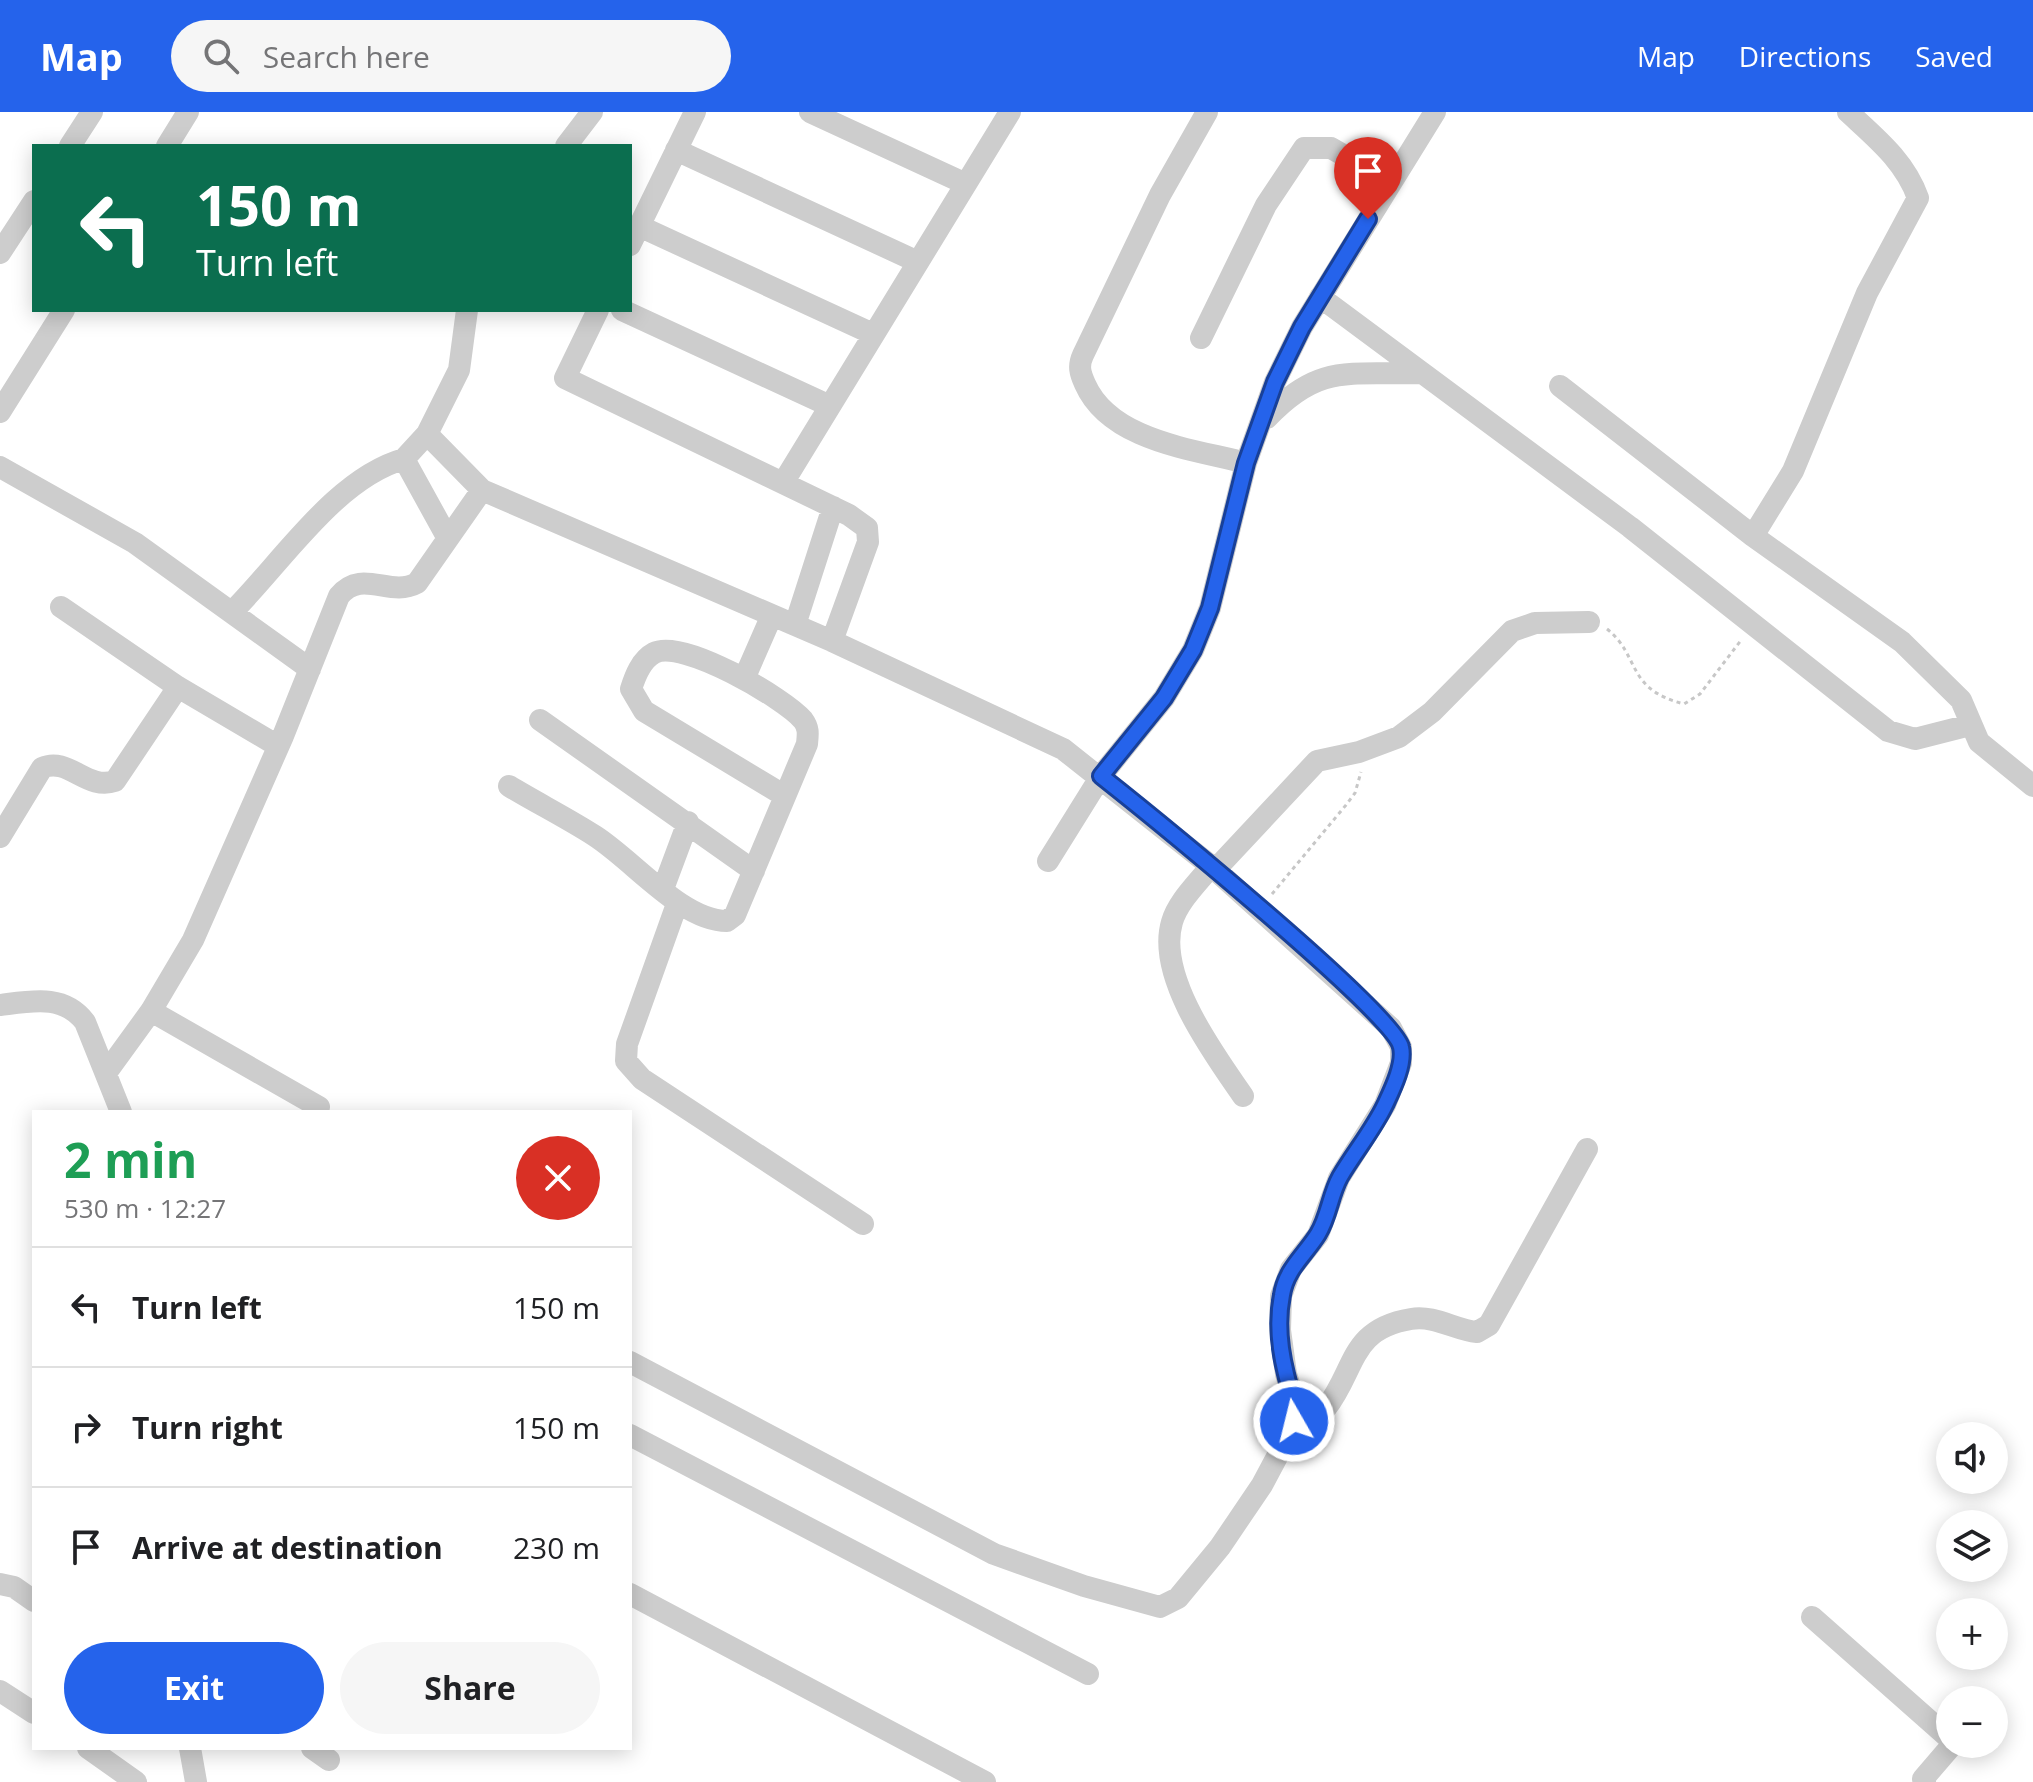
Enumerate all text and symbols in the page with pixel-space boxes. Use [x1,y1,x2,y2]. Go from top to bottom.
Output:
search box [171,20,731,92]
text: Map [40,30,123,82]
icon: search [199,34,243,78]
text: Search here [263,36,430,77]
text: Map [1637,37,1695,75]
text: Directions [1739,37,1871,75]
text: Saved [1915,37,1993,75]
pin [1334,137,1402,219]
icon: arrive [1346,149,1390,193]
text: 150 m [196,166,362,242]
icon: left [64,176,168,280]
text: Turn left [196,238,338,287]
text: 2 min [64,1127,197,1192]
button: close [516,1136,600,1220]
text: 530 m · 12:27 [64,1190,226,1226]
icon: left [64,1285,108,1329]
text: Turn left [132,1287,262,1328]
text: 150 m [513,1287,600,1328]
position arrow [1252,1379,1336,1463]
icon: right [64,1405,108,1449]
text: Turn right [132,1407,283,1448]
text: 150 m [513,1407,600,1448]
map controls [1936,1422,2008,1758]
button: sound [1936,1422,2008,1494]
button: layers [1936,1510,2008,1582]
icon: arrive [64,1525,108,1569]
text: Arrive at destination [132,1527,443,1568]
text: 230 m [513,1527,600,1568]
button: + [1936,1598,2008,1670]
button: Exit [64,1642,324,1734]
button: Share [340,1642,600,1734]
button: − [1936,1686,2008,1758]

